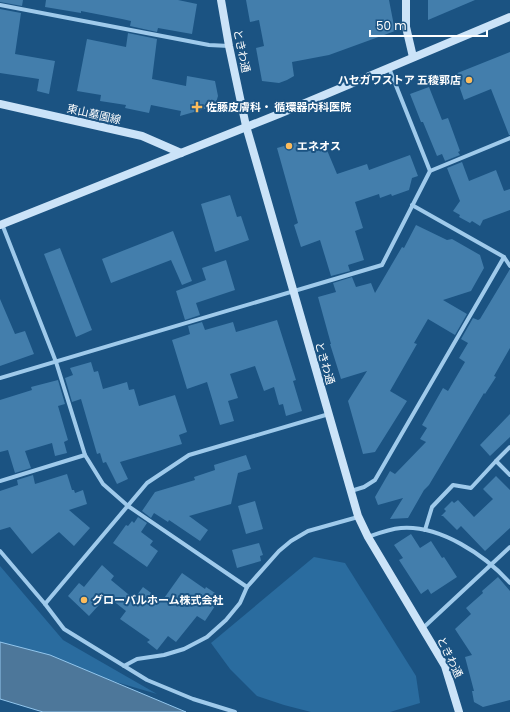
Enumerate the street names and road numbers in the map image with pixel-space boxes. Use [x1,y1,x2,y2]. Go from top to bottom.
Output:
street label: ときわ通 [230,28,254,74]
street label: 東山墓園線 [65,100,123,128]
street label: ときわ通 [311,340,339,386]
street label: ときわ通 [433,634,467,680]

